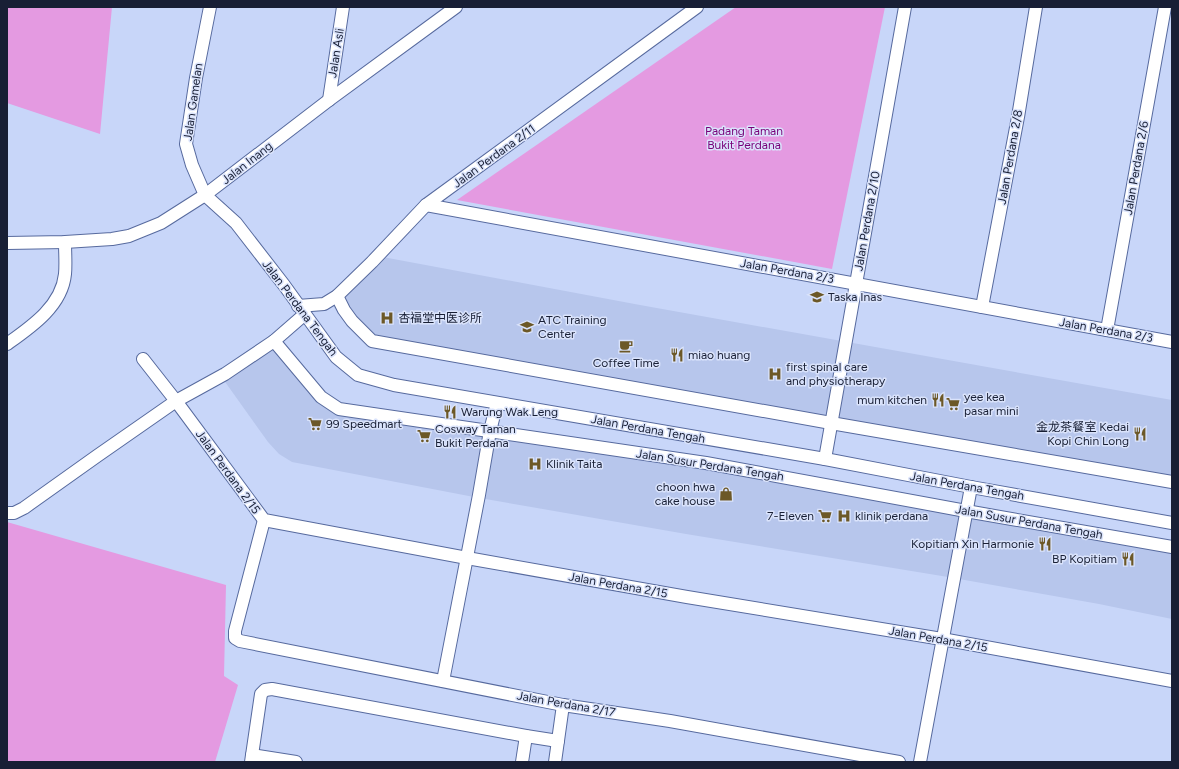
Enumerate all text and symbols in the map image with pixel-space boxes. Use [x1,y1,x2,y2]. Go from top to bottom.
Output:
street label: Jalan Asli [325,27,347,79]
street label: Jalan Gamelan [181,62,205,142]
street label: Jalan Perdana 2/8 [995,109,1025,205]
street label: Jalan Perdana 2/6 [1121,120,1151,216]
street label: Jalan Perdana 2/11 [450,121,538,191]
park label: Padang Taman Bukit Perdana [705,124,783,152]
street label: Jalan Inang [219,139,275,187]
street label: Jalan Perdana 2/10 [851,170,883,272]
street label: Jalan Perdana 2/3 [739,256,835,286]
street label: Jalan Perdana Tengah [259,257,341,359]
school or university icon: Taska Inas [809,289,825,305]
place label: Taska Inas [828,290,882,304]
hospital icon: 杏福堂中医诊所 [379,310,395,326]
place label: 杏福堂中医诊所 [398,311,482,325]
place label: ATC Training Center [538,313,606,341]
street label: Jalan Perdana 2/3 [1058,315,1154,345]
school or university icon: ATC Training Center [519,319,535,335]
cafe icon: Coffee Time [618,338,634,354]
restaurant icon: miao huang [669,347,685,363]
place label: miao huang [688,348,750,362]
place label: Coffee Time [593,356,660,370]
place label: first spinal care and physiotherapy [786,360,886,388]
hospital icon: first spinal care and physiotherapy [767,366,783,382]
place label: yee kea pasar mini [964,390,1018,418]
restaurant icon: mum kitchen [930,392,946,408]
place label: mum kitchen [857,393,927,407]
supermarket icon: yee kea pasar mini [945,396,961,412]
restaurant icon: Warung Wak Leng [442,404,458,420]
place label: Warung Wak Leng [461,405,558,419]
street label: Jalan Perdana Tengah [590,412,707,446]
supermarket icon: 99 Speedmart [307,416,323,432]
place label: 99 Speedmart [326,417,403,431]
place label: 金龙茶餐室 Kedai Kopi Chin Long [1036,420,1129,448]
place label: Cosway Taman Bukit Perdana [435,422,516,450]
restaurant icon: 金龙茶餐室 Kedai Kopi Chin Long [1132,426,1148,442]
street label: Jalan Perdana 2/15 [193,427,263,517]
supermarket icon: Cosway Taman Bukit Perdana [416,428,432,444]
street label: Jalan Susur Perdana Tengah [635,446,785,484]
hospital icon: Klinik Taita [527,456,543,472]
place label: Klinik Taita [546,457,602,471]
street label: Jalan Perdana Tengah [909,469,1026,503]
place label: choon hwa cake house [655,480,715,508]
shop icon: choon hwa cake house [718,486,734,502]
street label: Jalan Susur Perdana Tengah [954,502,1104,542]
supermarket icon: 7-Eleven [817,508,833,524]
hospital icon: klinik perdana [836,508,852,524]
place label: 7-Eleven [767,509,814,523]
place label: klinik perdana [855,509,928,523]
restaurant icon: Kopitiam Xin Harmonie [1037,536,1053,552]
place label: Kopitiam Xin Harmonie [911,537,1034,551]
restaurant icon: BP Kopitiam [1120,551,1136,567]
place label: BP Kopitiam [1052,552,1117,566]
street label: Jalan Perdana 2/15 [567,569,669,601]
street label: Jalan Perdana 2/15 [887,623,989,655]
street label: Jalan Perdana 2/17 [516,688,617,720]

